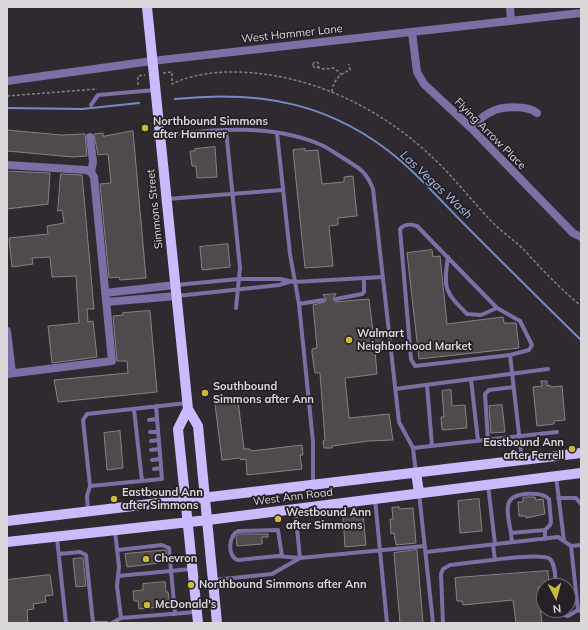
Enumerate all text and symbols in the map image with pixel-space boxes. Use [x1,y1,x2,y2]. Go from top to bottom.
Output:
street label: West Hammer Lane [241,22,343,46]
street label: Flying Arrow Place [452,96,528,172]
place label: Northbound Simmons after Hammer [153,115,268,141]
marker: Northbound Simmons after Hammer [140,123,150,133]
water label: Las Vegas Wash [397,148,475,222]
street label: Simmons Street [144,168,166,250]
place label: Walmart Neighborhood Market [357,327,472,353]
marker: Walmart Neighborhood Market [344,335,354,345]
place label: Southbound Simmons after Ann [213,380,314,406]
marker: Southbound Simmons after Ann [200,388,210,398]
place label: Eastbound Ann after Ferrell [483,436,564,462]
marker: Eastbound Ann after Ferrell [567,444,577,454]
place label: Eastbound Ann after Simmons [122,486,203,512]
street label: West Ann Road [252,486,334,508]
marker: Eastbound Ann after Simmons [109,494,119,504]
place label: Westbound Ann after Simmons [286,506,371,532]
marker: Westbound Ann after Simmons [273,514,283,524]
place label: Chevron [154,552,197,566]
marker: Chevron [141,554,151,564]
place label: Northbound Simmons after Ann [199,578,367,592]
north arrow [536,578,576,618]
marker: Northbound Simmons after Ann [186,580,196,590]
place label: McDonald's [155,598,216,612]
marker: McDonald's [142,600,152,610]
text: N [552,602,562,616]

